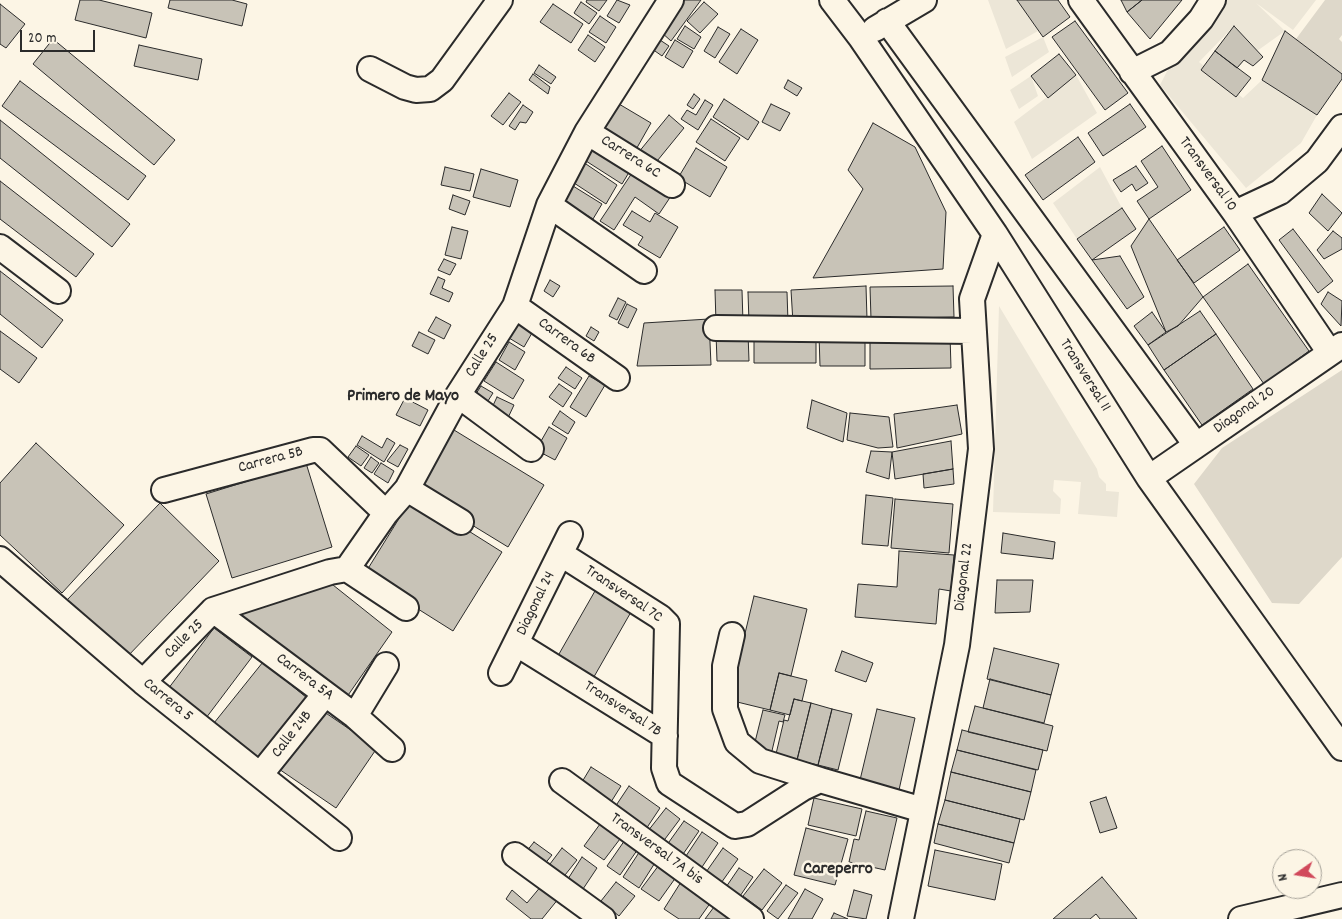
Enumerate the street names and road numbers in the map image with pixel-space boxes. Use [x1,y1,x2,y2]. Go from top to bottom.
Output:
street label: Carrera 6C [596,132,664,184]
street label: Transversal 10 [1174,134,1240,216]
street label: Carrera 6B [533,315,599,369]
street label: Calle 25 [462,331,504,381]
street label: Transversal 11 [1054,336,1114,416]
street label: Diagonal 20 [1210,383,1280,439]
street label: Carrera 5B [236,443,306,479]
street label: Diagonal 22 [951,542,979,612]
street label: Transversal 7C [581,562,665,628]
street label: Diagonal 24 [513,569,561,639]
street label: Calle 25 [161,616,209,664]
street label: Carrera 5A [271,650,337,706]
street label: Carrera 5 [138,675,196,727]
street label: Transversal 7B [579,678,665,742]
street label: Calle 24B [269,707,317,763]
street label: Transversal 7A bis [606,810,706,890]

